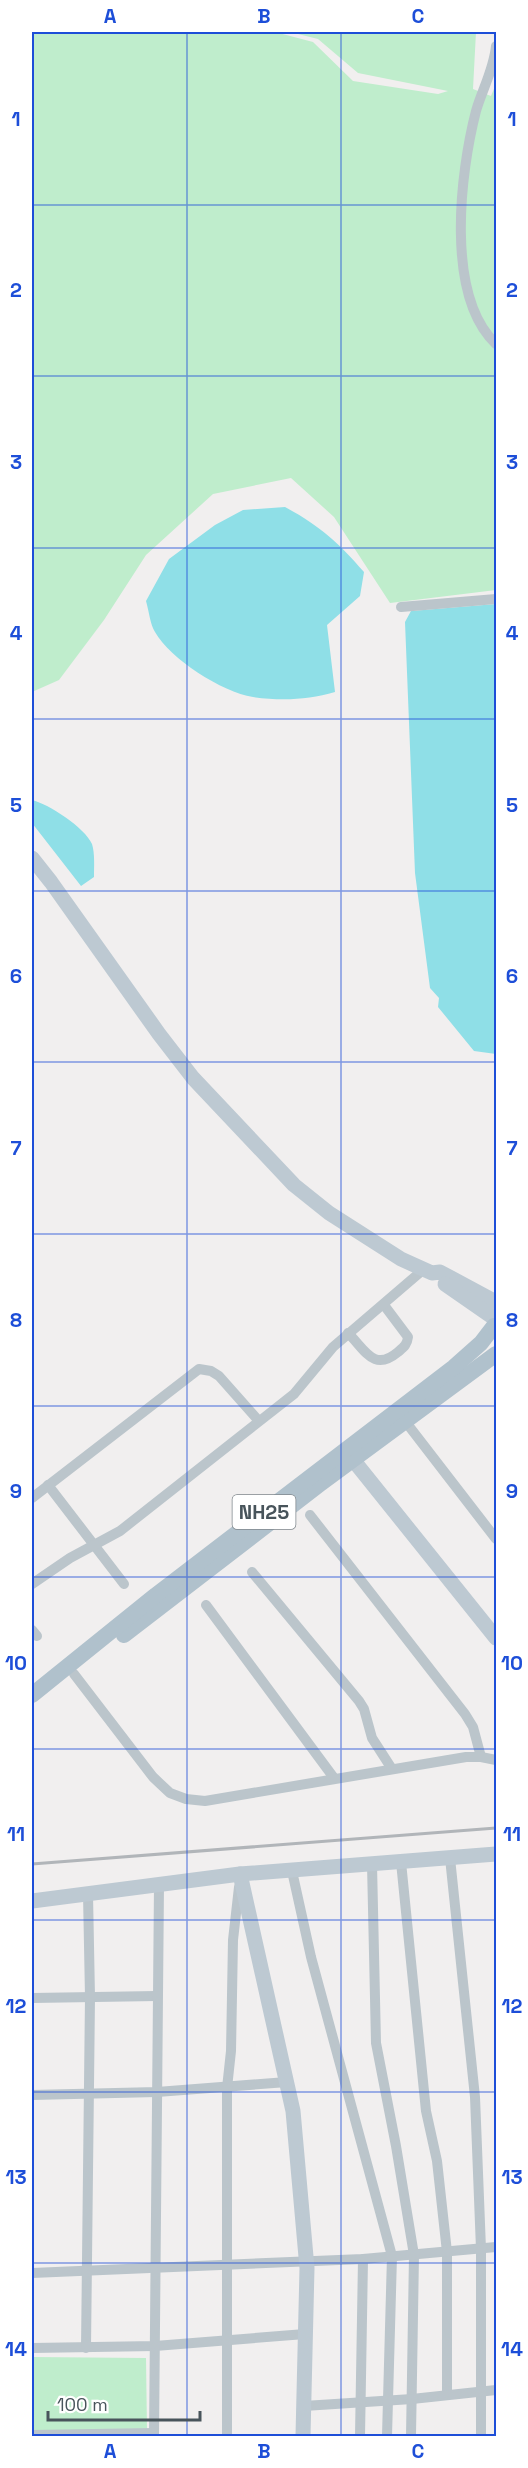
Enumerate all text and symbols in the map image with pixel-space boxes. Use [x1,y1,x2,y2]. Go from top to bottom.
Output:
text: A [104,3,117,29]
text: B [257,3,271,29]
text: C [412,3,425,29]
text: 1 [11,106,21,132]
text: 1 [507,106,517,132]
text: 2 [10,277,22,303]
text: 2 [506,277,518,303]
text: 3 [10,449,22,475]
text: 3 [506,449,518,475]
text: 4 [10,620,23,646]
text: 4 [506,620,519,646]
text: 5 [10,792,22,818]
text: 5 [506,792,518,818]
text: 6 [10,963,22,989]
text: 6 [506,963,518,989]
text: 7 [10,1135,22,1161]
text: 7 [506,1135,518,1161]
text: 8 [10,1307,22,1333]
text: 8 [506,1307,518,1333]
text: 9 [10,1478,22,1504]
text: 9 [506,1478,518,1504]
road number: NH25 [232,1495,296,1529]
text: 10 [5,1650,27,1676]
text: 10 [501,1650,523,1676]
text: 11 [7,1821,25,1847]
text: 11 [503,1821,521,1847]
text: 12 [6,1993,27,2019]
text: 12 [502,1993,523,2019]
text: 13 [5,2164,27,2190]
text: 13 [501,2164,523,2190]
text: 14 [5,2336,27,2362]
text: 14 [501,2336,523,2362]
scale bar [48,2384,200,2422]
text: 100 m [57,2393,108,2416]
text: A [104,2438,117,2464]
text: B [257,2438,271,2464]
text: C [412,2438,425,2464]

